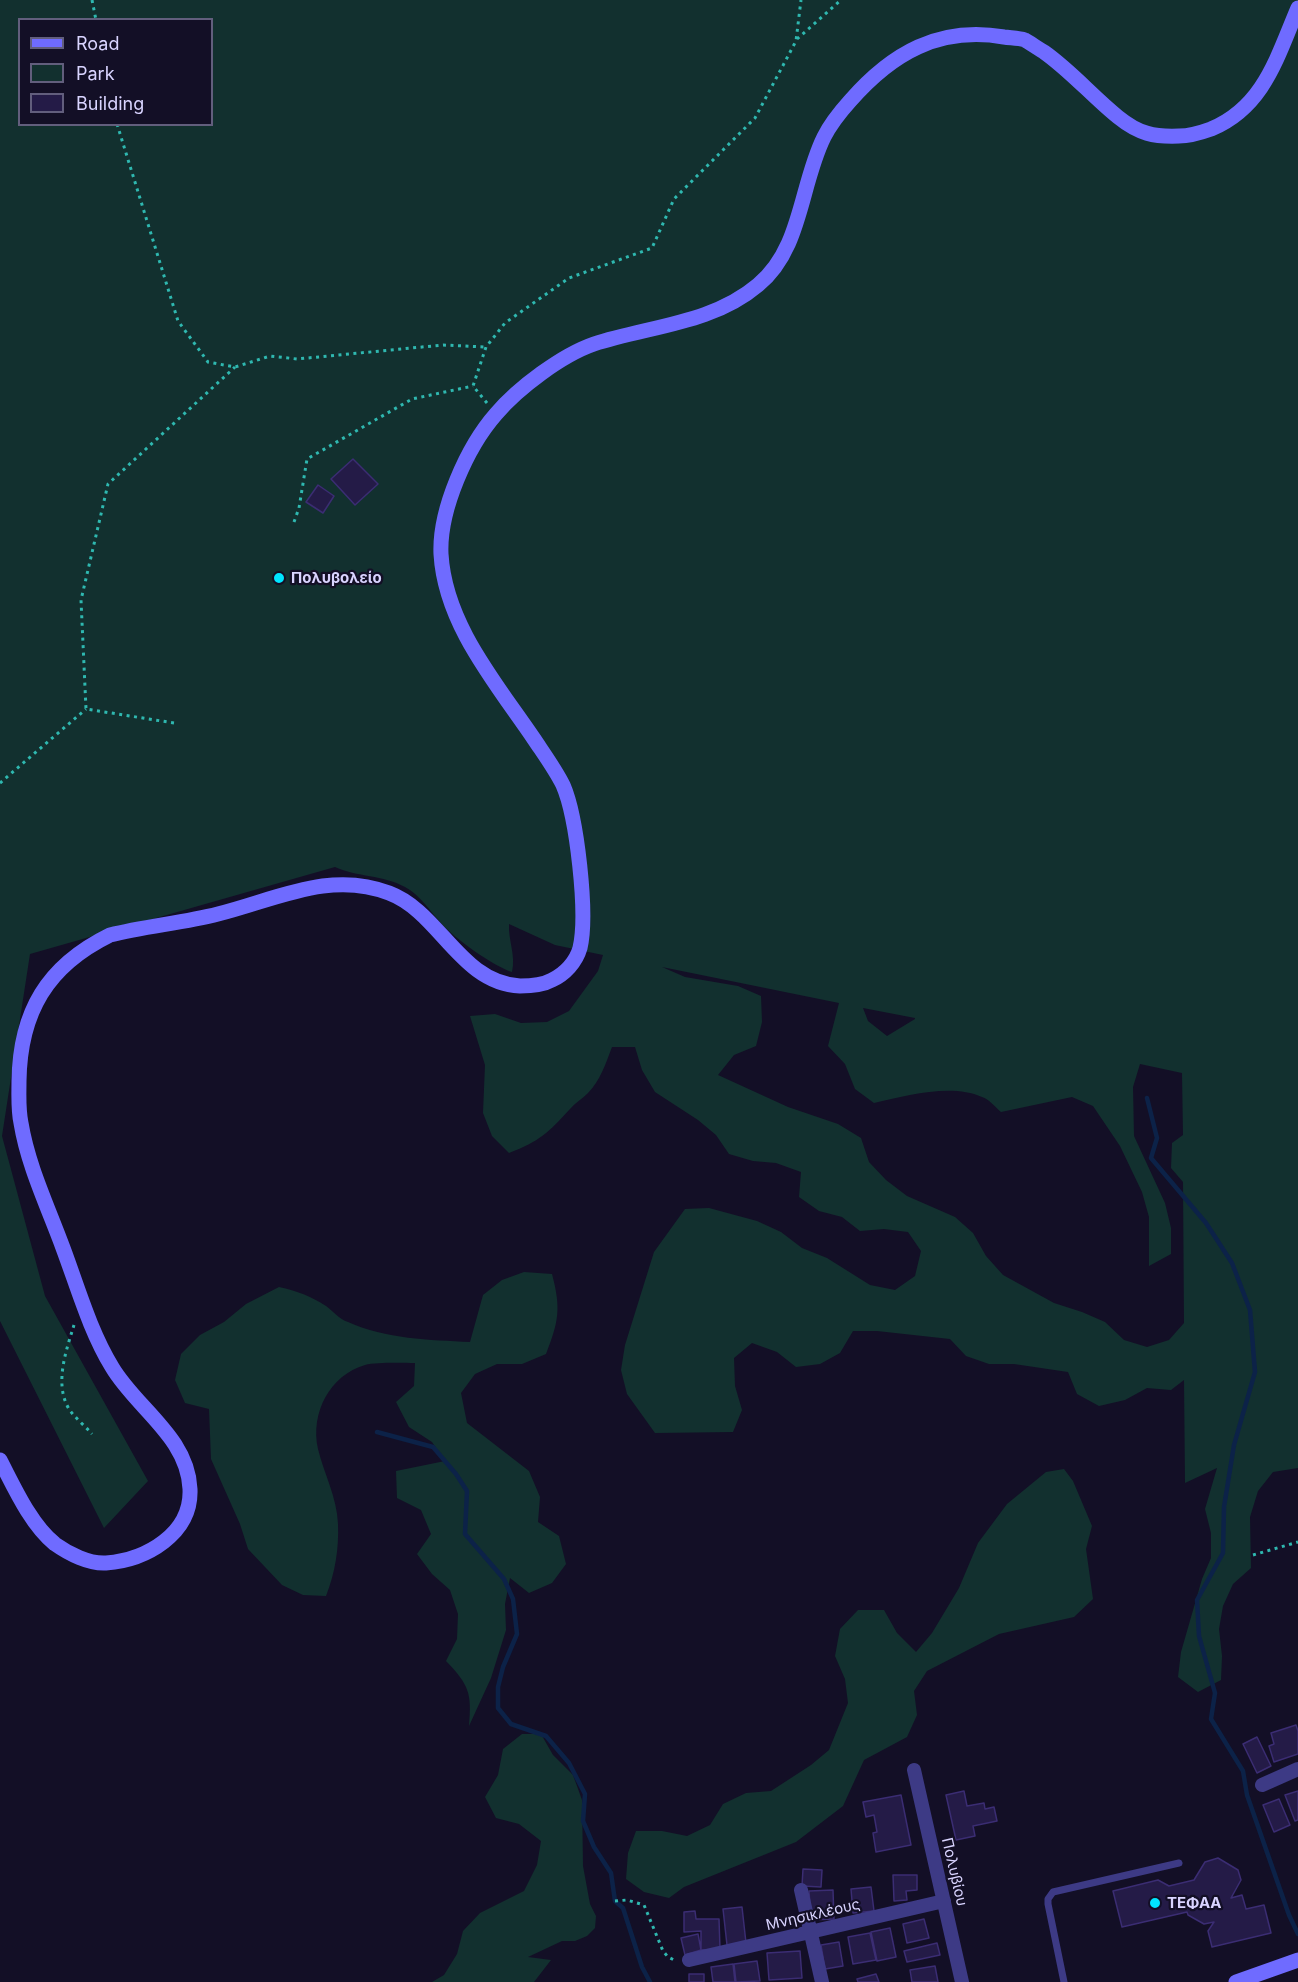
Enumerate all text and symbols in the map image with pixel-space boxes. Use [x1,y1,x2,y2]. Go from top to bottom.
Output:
legend [18,18,213,126]
text: Road [76,33,119,54]
text: Park [76,63,115,84]
text: Building [76,93,144,114]
place label: Πολυβολείο [291,569,382,587]
marker: Πολυβολείο [272,571,286,585]
street label: Πολυβίου [937,1836,971,1908]
place label: ΤΕΦΑΑ [1167,1894,1222,1912]
street label: Μνησικλέους [764,1895,862,1935]
marker: ΤΕΦΑΑ [1148,1896,1162,1910]

